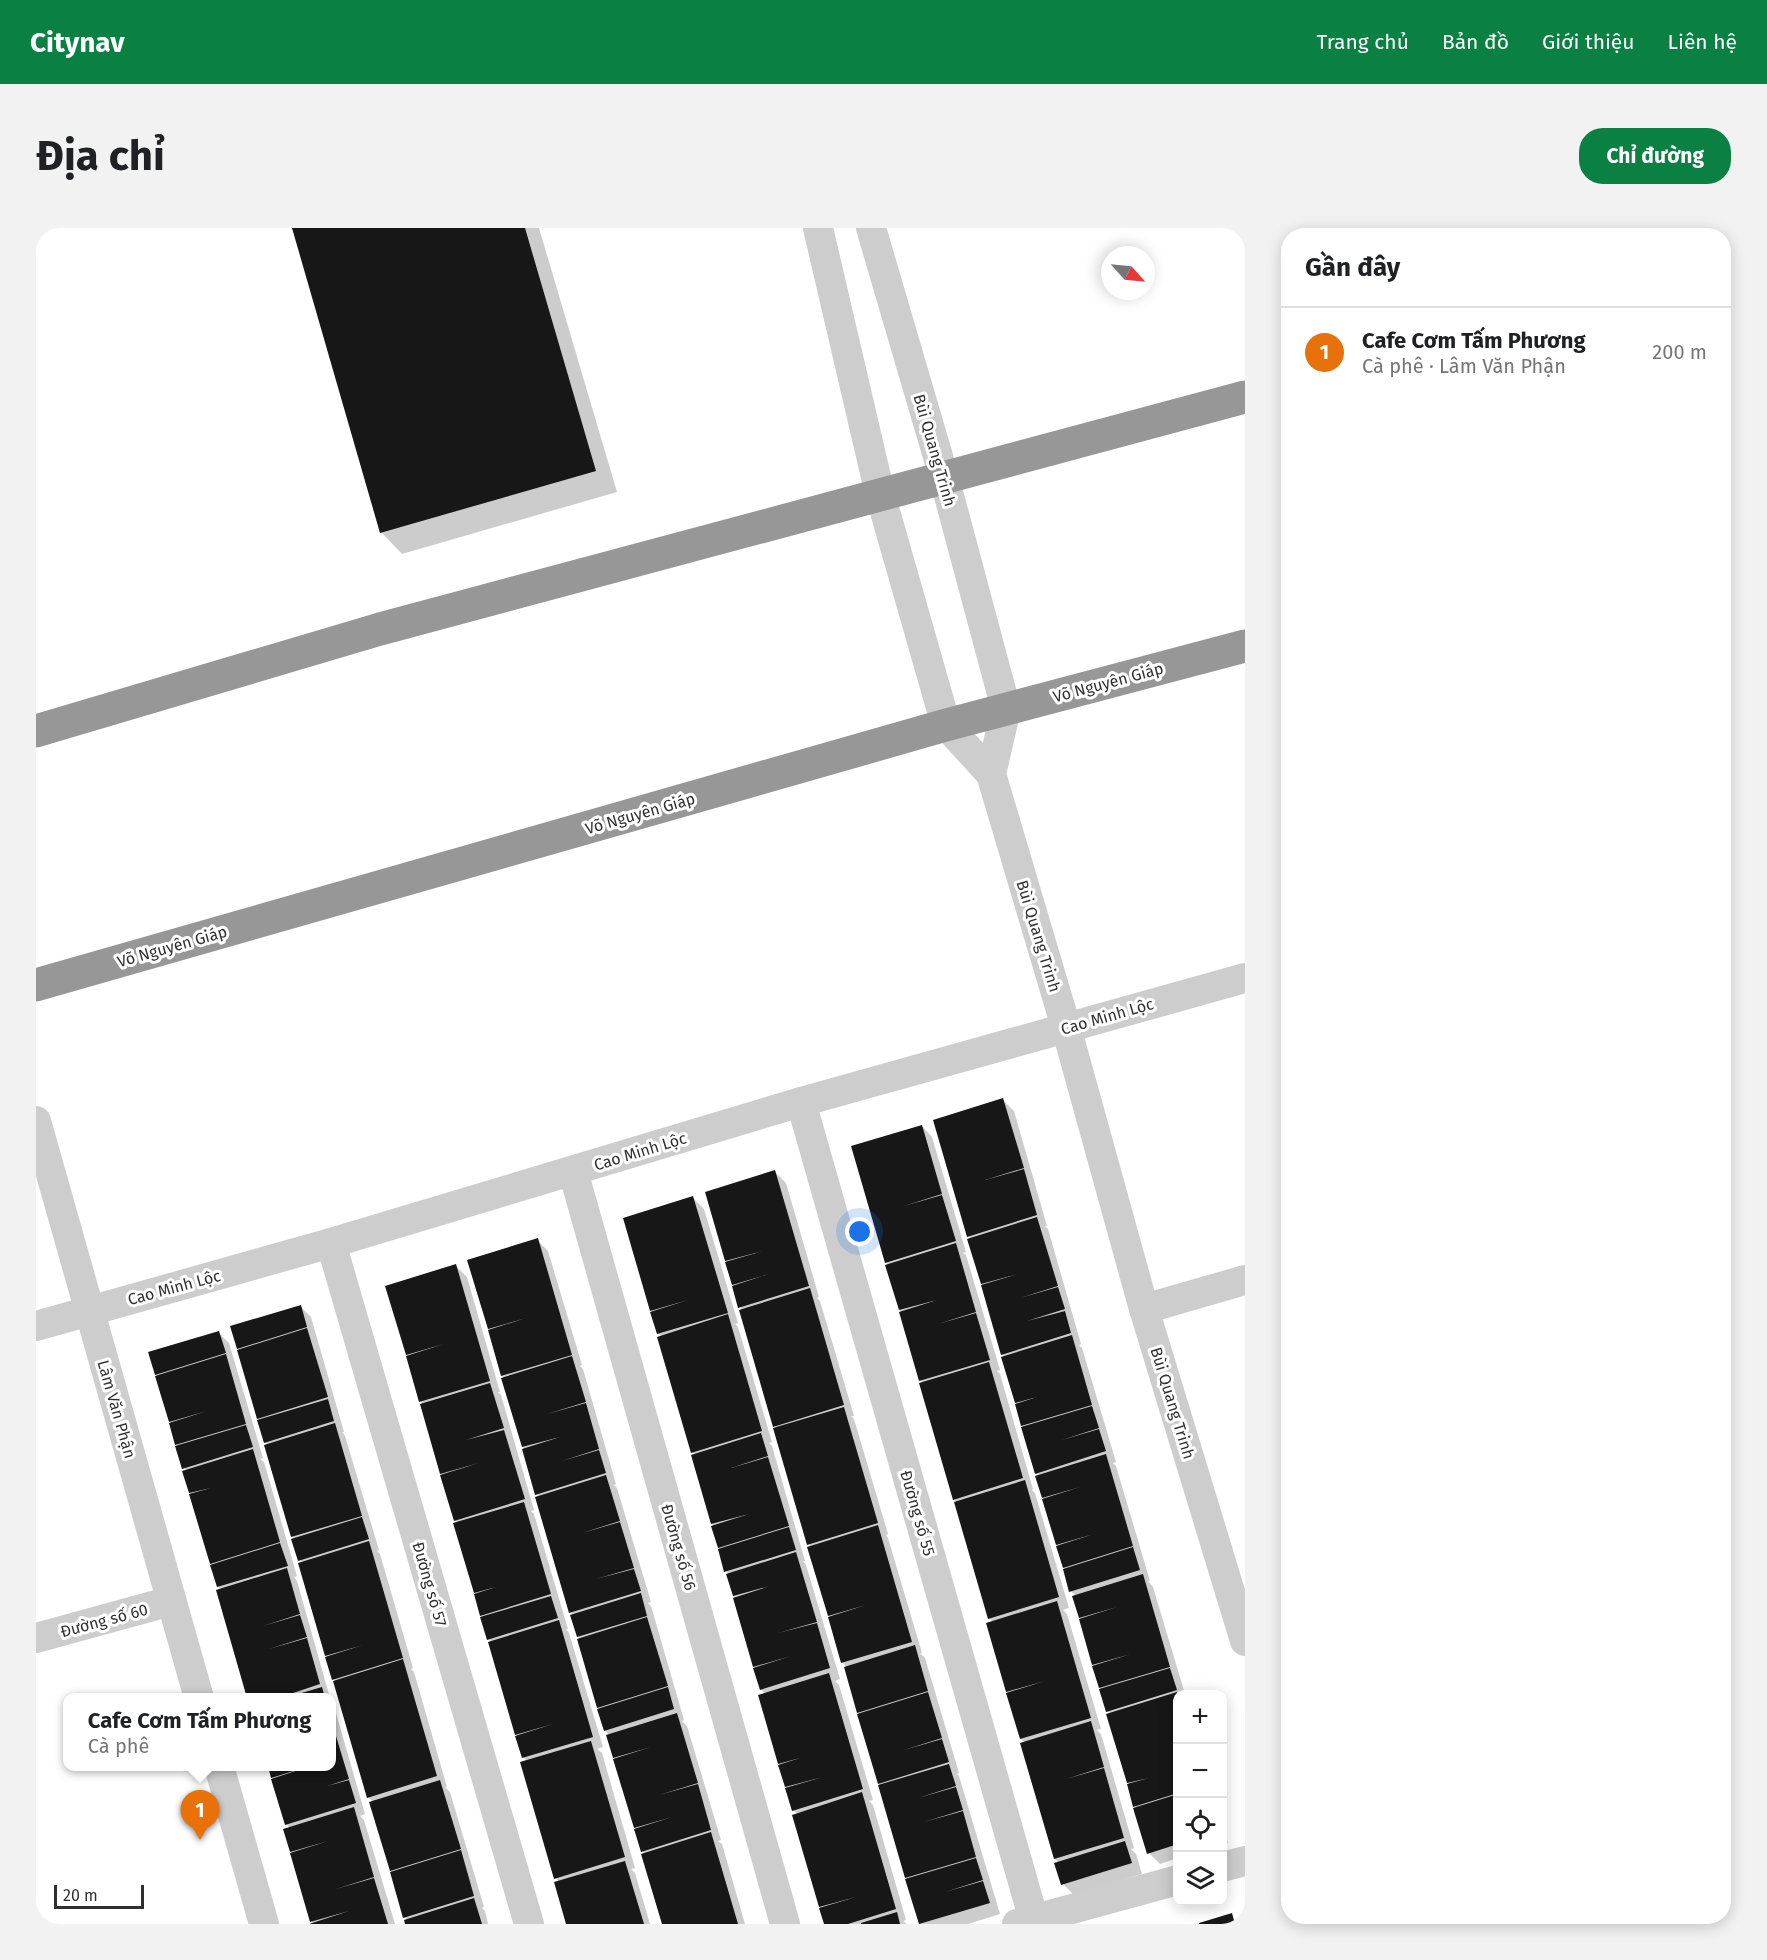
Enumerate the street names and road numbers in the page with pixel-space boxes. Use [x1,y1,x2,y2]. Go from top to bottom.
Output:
street label: Bùi Quang Trinh [909,392,960,509]
street label: Võ Nguyên Giáp [1051,659,1165,706]
street label: Võ Nguyên Giáp [583,789,697,838]
street label: Bùi Quang Trinh [1012,878,1065,994]
street label: Võ Nguyên Giáp [115,922,229,971]
street label: Cao Minh Lộc [1059,994,1156,1039]
street label: Cao Minh Lộc [592,1128,689,1175]
street label: Cao Minh Lộc [125,1266,223,1309]
street label: Bùi Quang Trinh [1146,1345,1199,1461]
street label: Lâm Văn Phận [93,1358,140,1461]
street label: Đường số 55 [896,1468,940,1558]
street label: Đường số 56 [657,1502,701,1592]
street label: Đường số 57 [408,1539,452,1629]
street label: Đường số 60 [58,1599,150,1641]

